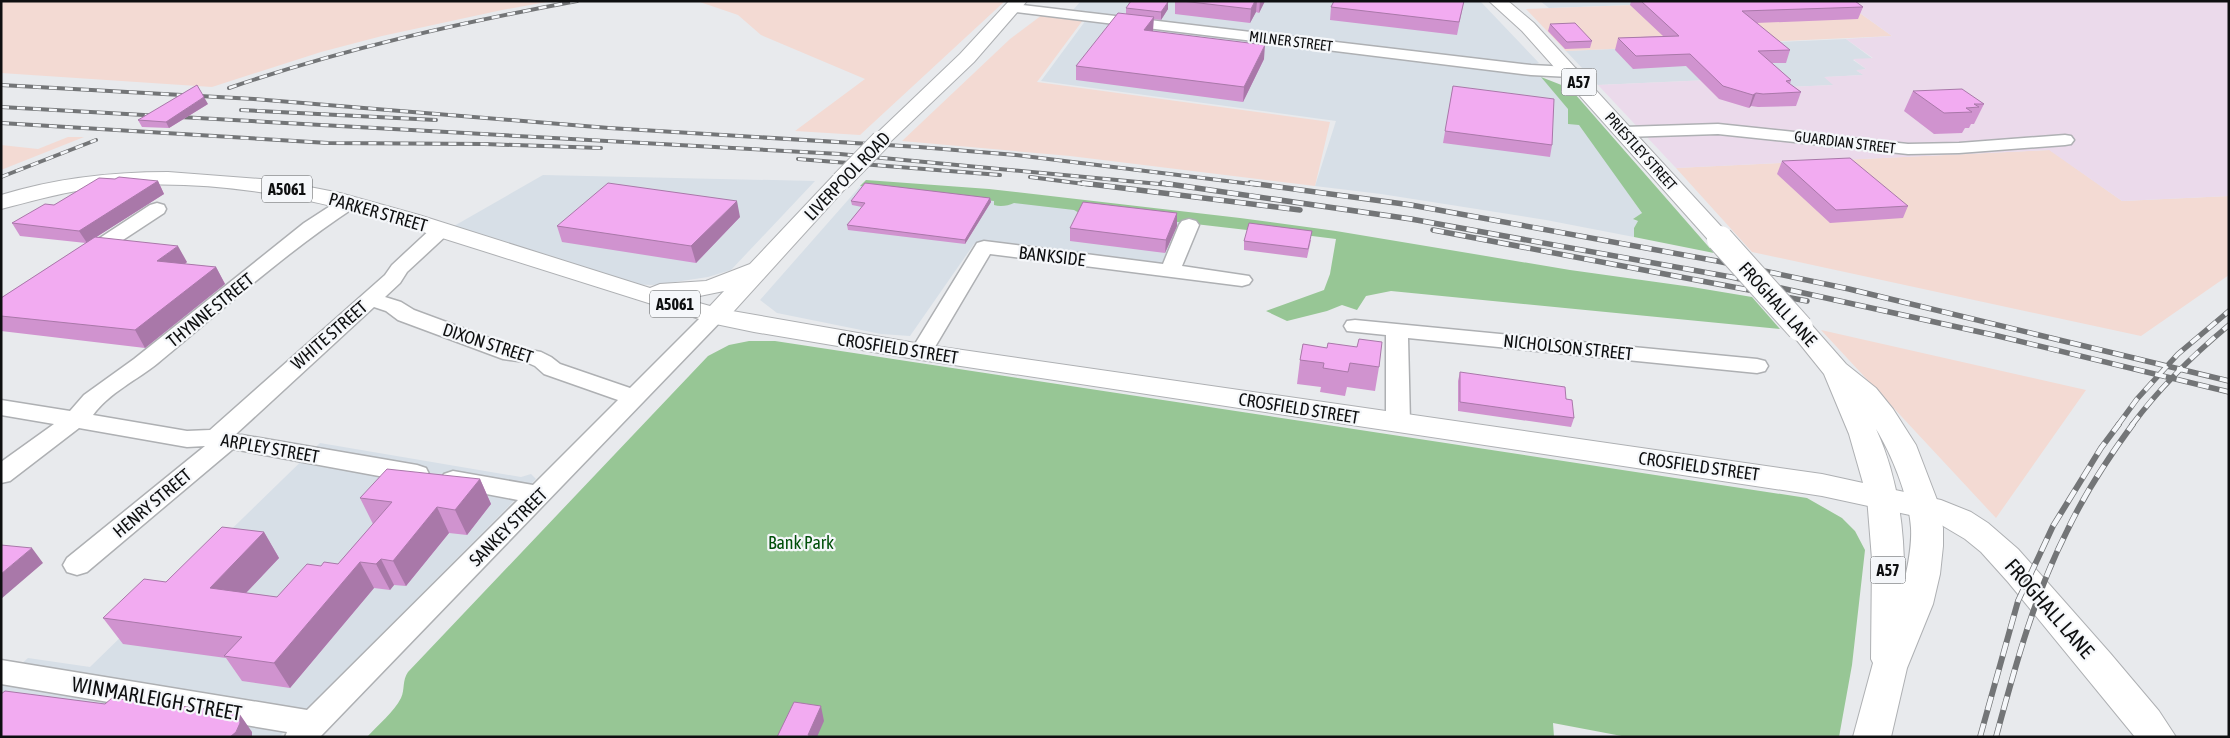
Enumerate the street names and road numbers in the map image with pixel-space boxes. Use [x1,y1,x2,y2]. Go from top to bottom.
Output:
street label: MILNER STREET [1248,27,1334,55]
road number: A57 [1562,68,1596,95]
street label: PRIESTLEY STREET [1602,109,1681,194]
street label: GUARDIAN STREET [1793,127,1897,157]
street label: LIVERPOOL ROAD [800,128,894,224]
road number: A5061 [262,175,312,202]
street label: PARKER STREET [326,188,430,236]
street label: BANKSIDE [1018,242,1087,271]
street label: FROGHALL LANE [1735,258,1821,351]
street label: THYNNE STREET [162,269,258,351]
road number: A5061 [650,290,700,318]
street label: WHITE STREET [287,296,371,374]
street label: DIXON STREET [440,319,536,368]
street label: CROSFIELD STREET [836,328,960,368]
street label: NICHOLSON STREET [1502,330,1634,364]
street label: CROSFIELD STREET [1237,388,1361,428]
street label: ARPLEY STREET [219,429,321,467]
street label: CROSFIELD STREET [1637,447,1761,485]
street label: HENRY STREET [109,464,195,542]
street label: SANKEY STREET [465,484,551,570]
street label: FROGHALL LANE [2000,554,2100,663]
road number: A57 [1870,556,1906,584]
street label: WINMARLEIGH STREET [70,671,244,725]

